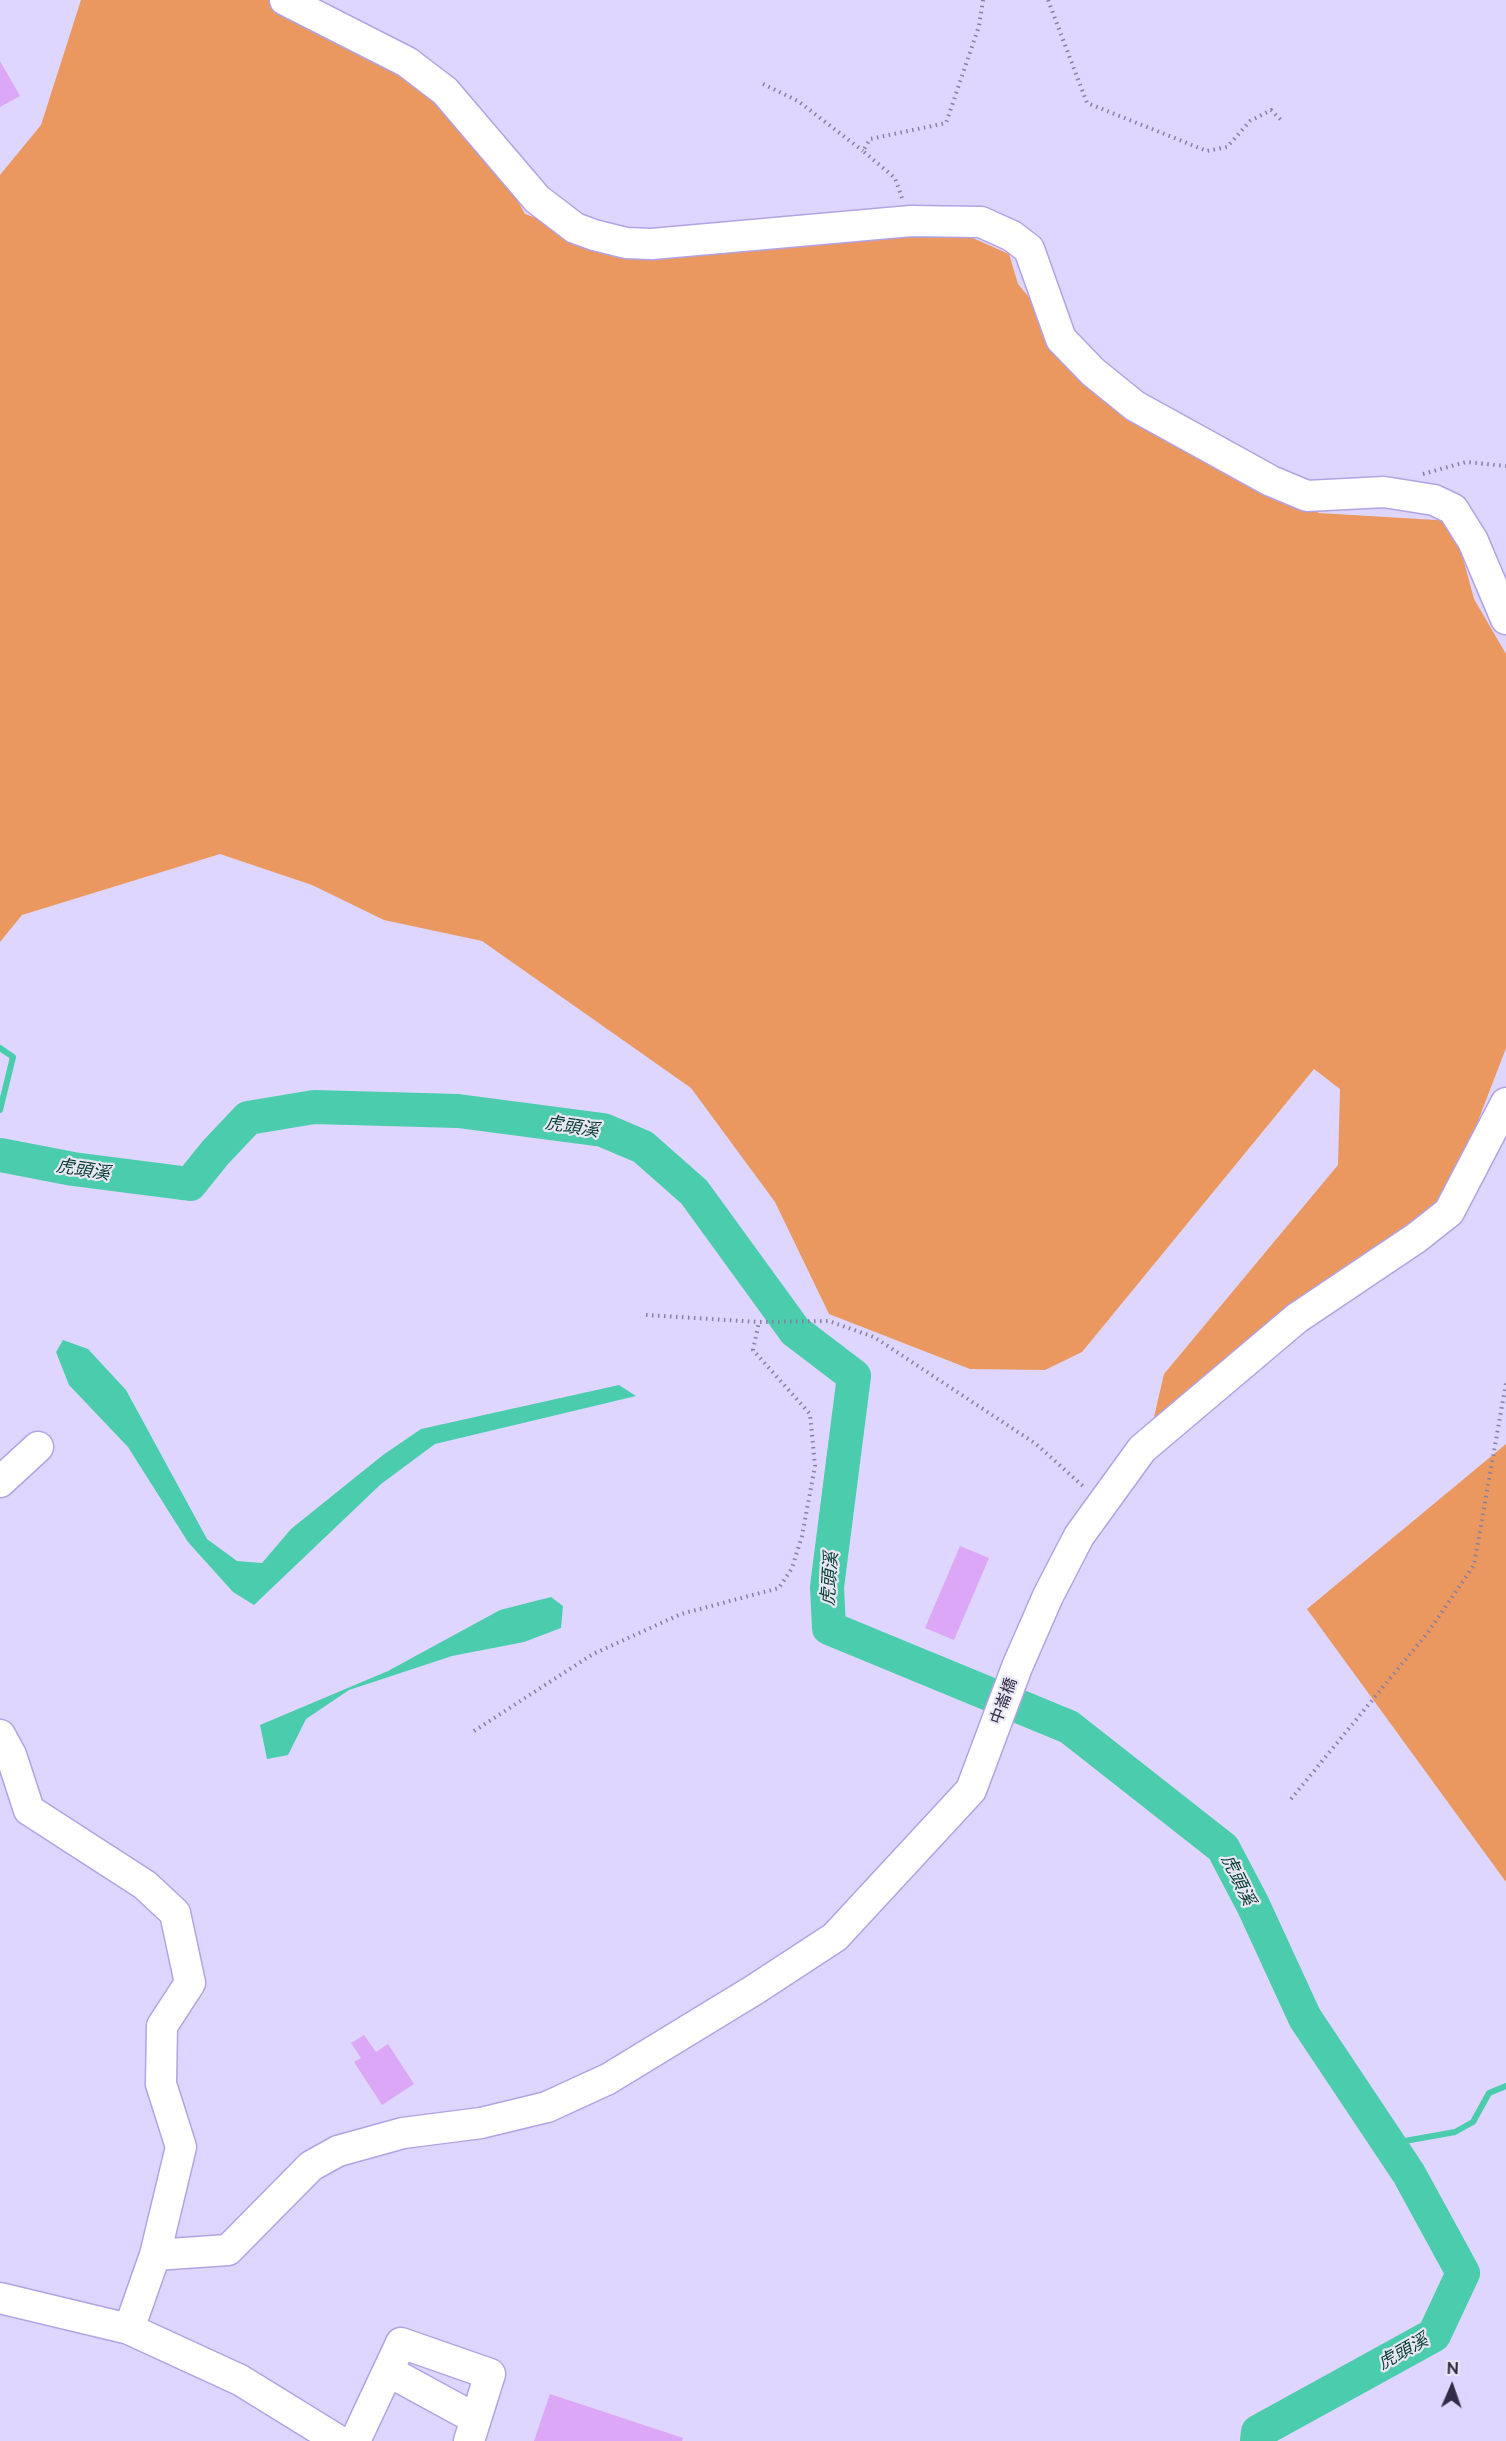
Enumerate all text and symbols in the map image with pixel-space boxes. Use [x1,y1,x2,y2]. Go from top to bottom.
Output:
water label: 虎頭溪 [544,1112,600,1142]
water label: 虎頭溪 [55,1155,111,1185]
water label: 虎頭溪 [817,1551,843,1607]
street label: 中崙橋 [987,1675,1021,1727]
water label: 虎頭溪 [1216,1851,1260,1909]
water label: 虎頭溪 [1374,2329,1432,2375]
north arrow [1422,2357,1482,2417]
text: N [1446,2359,1459,2378]

